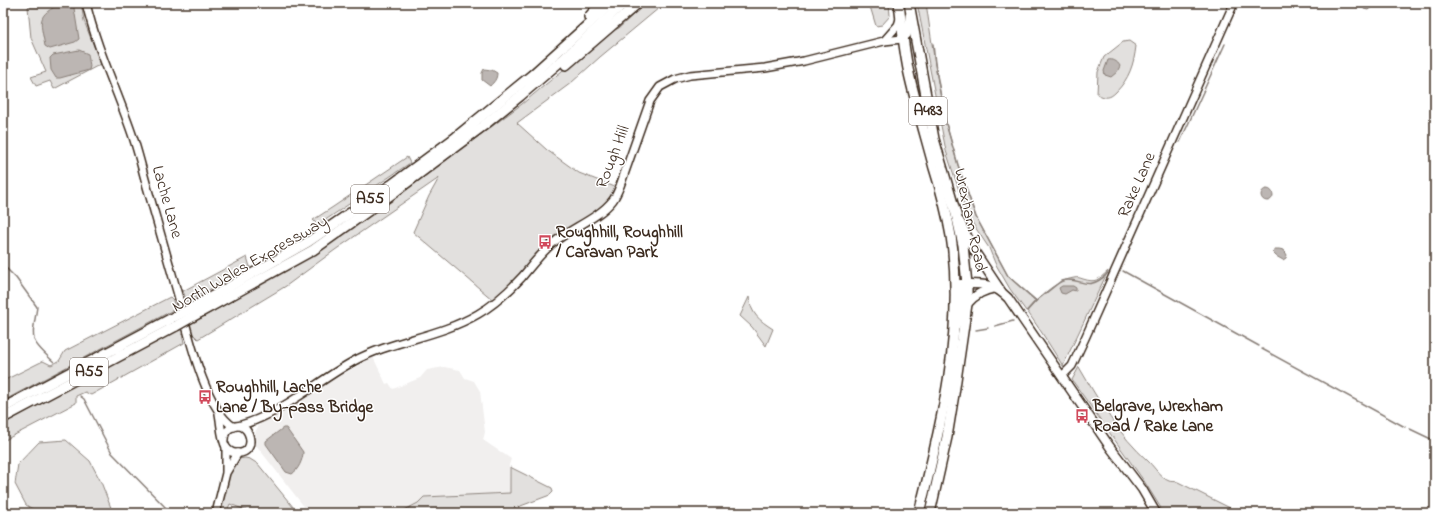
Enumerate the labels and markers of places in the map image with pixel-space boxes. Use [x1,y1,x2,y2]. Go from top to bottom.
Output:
place label: Roughhill, Roughhill / Caravan Park [555,220,683,265]
bus stop icon: Roughhill, Roughhill / Caravan Park [537,234,553,250]
place label: Roughhill, Lache Lane / By-pass Bridge [216,375,374,422]
bus stop icon: Roughhill, Lache Lane / By-pass Bridge [197,389,213,405]
place label: Belgrave, Wrexham Road / Rake Lane [1092,394,1223,439]
bus stop icon: Belgrave, Wrexham Road / Rake Lane [1074,408,1090,424]

